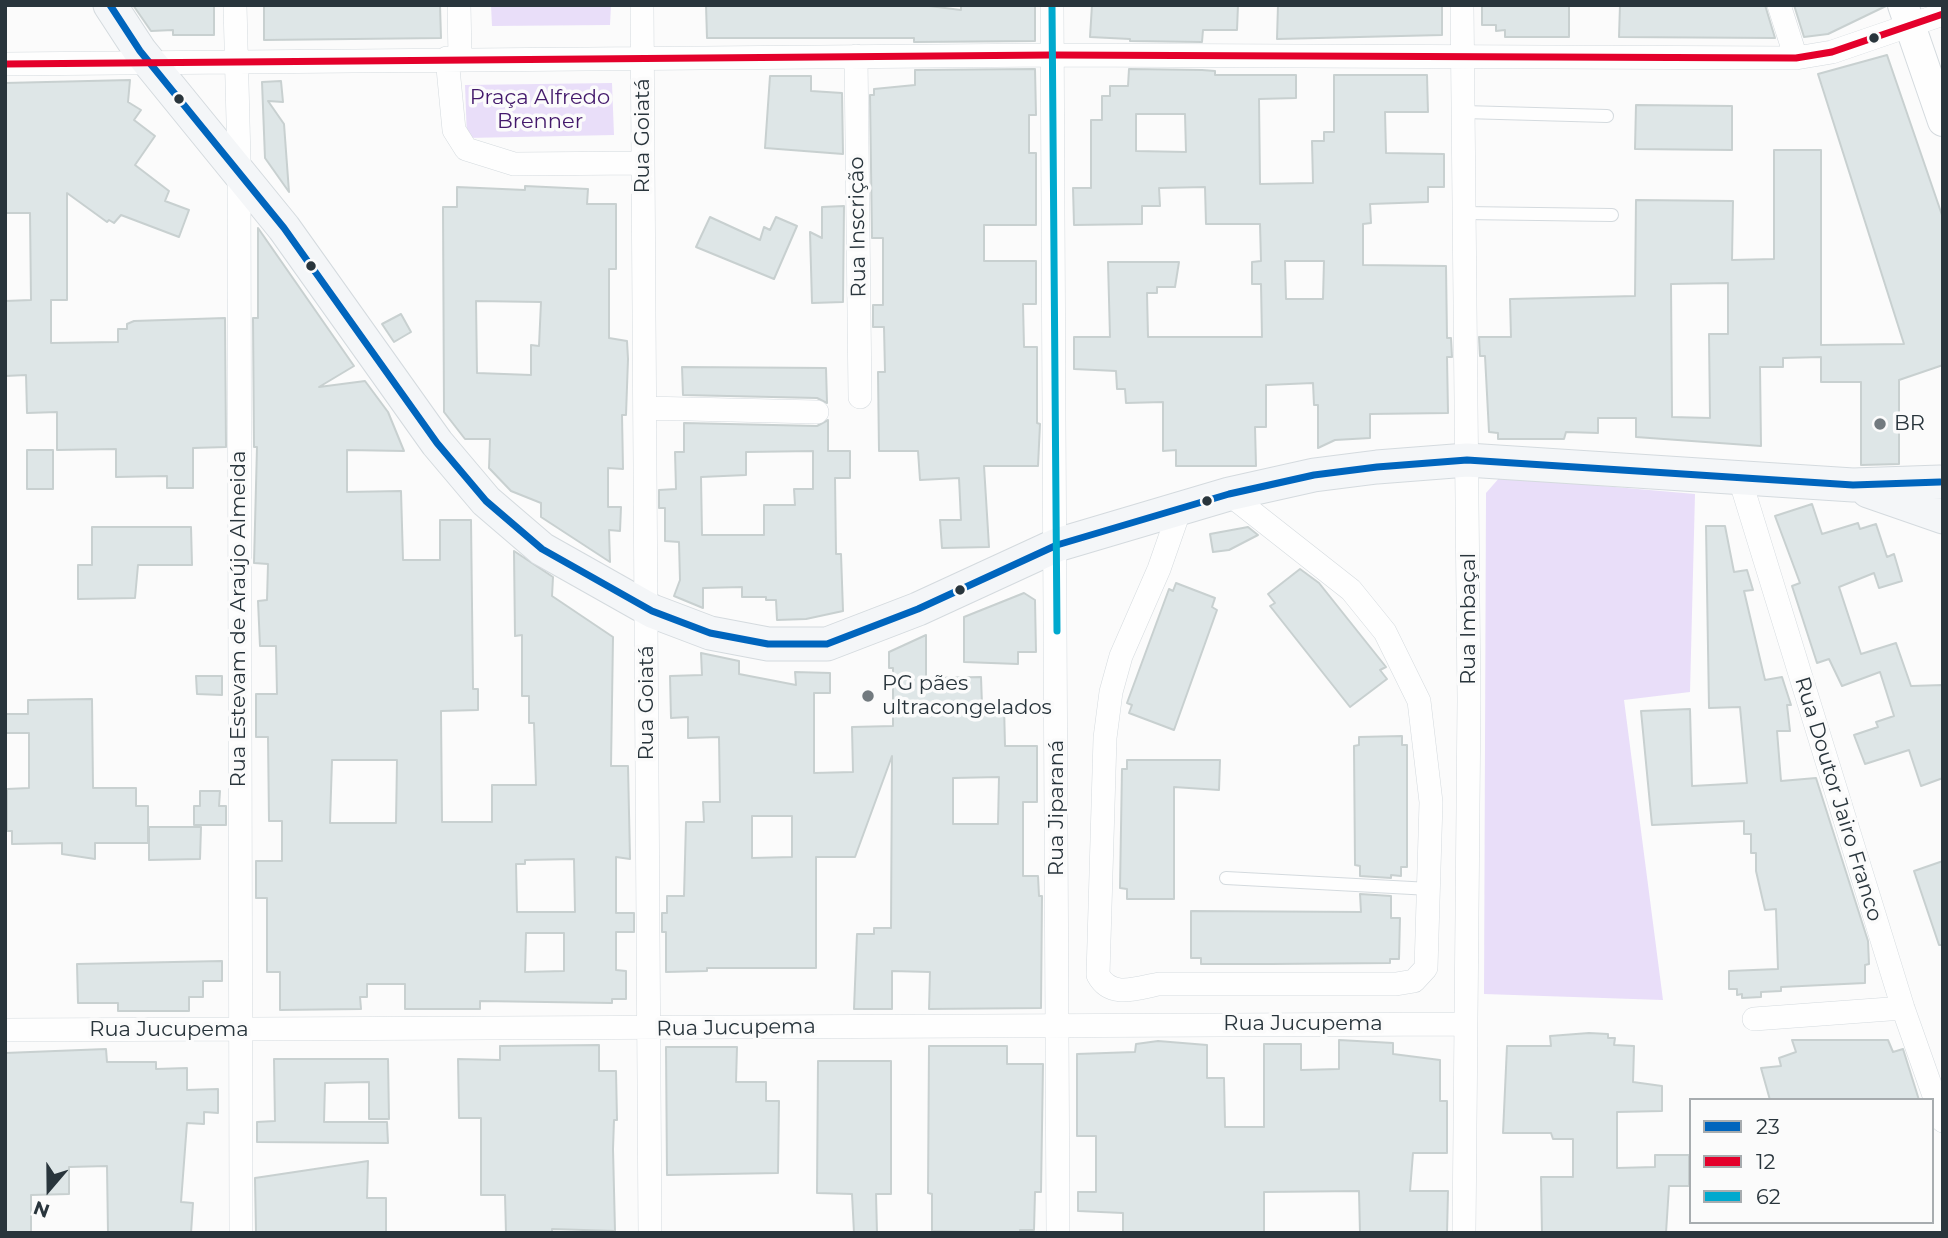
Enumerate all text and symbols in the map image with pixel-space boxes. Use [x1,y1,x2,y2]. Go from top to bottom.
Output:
unlabelled marker [1867,31,1881,45]
street label: Rua Goiatá [630,78,656,194]
park label: Praça Alfredo Brenner [470,85,610,135]
unlabelled marker [172,92,186,106]
street label: Rua Inscrição [844,156,872,298]
unlabelled marker [304,259,318,273]
place label: BR [1894,411,1925,437]
marker: BR [1872,416,1888,432]
street label: Rua Estevam de Araújo Almeida [226,451,252,787]
unlabelled marker [1200,494,1214,508]
street label: Rua Imbaçal [1456,553,1482,685]
unlabelled marker [953,583,967,597]
street label: Rua Goiatá [634,645,660,761]
place label: PG pães ultracongelados [882,671,1052,721]
street label: Rua Doutor Jairo Franco [1789,674,1887,924]
marker: PG pães ultracongelados [860,688,876,704]
street label: Rua Jiparaná [1044,740,1070,876]
street label: Rua Jucupema [1223,1011,1383,1037]
street label: Rua Jucupema [656,1014,816,1042]
street label: Rua Jucupema [89,1017,249,1043]
legend [1689,1098,1934,1224]
text: 23 [1756,1114,1780,1139]
text: 12 [1756,1149,1776,1174]
north arrow [14,1154,84,1224]
text: 62 [1756,1184,1781,1209]
text: N [31,1196,53,1223]

